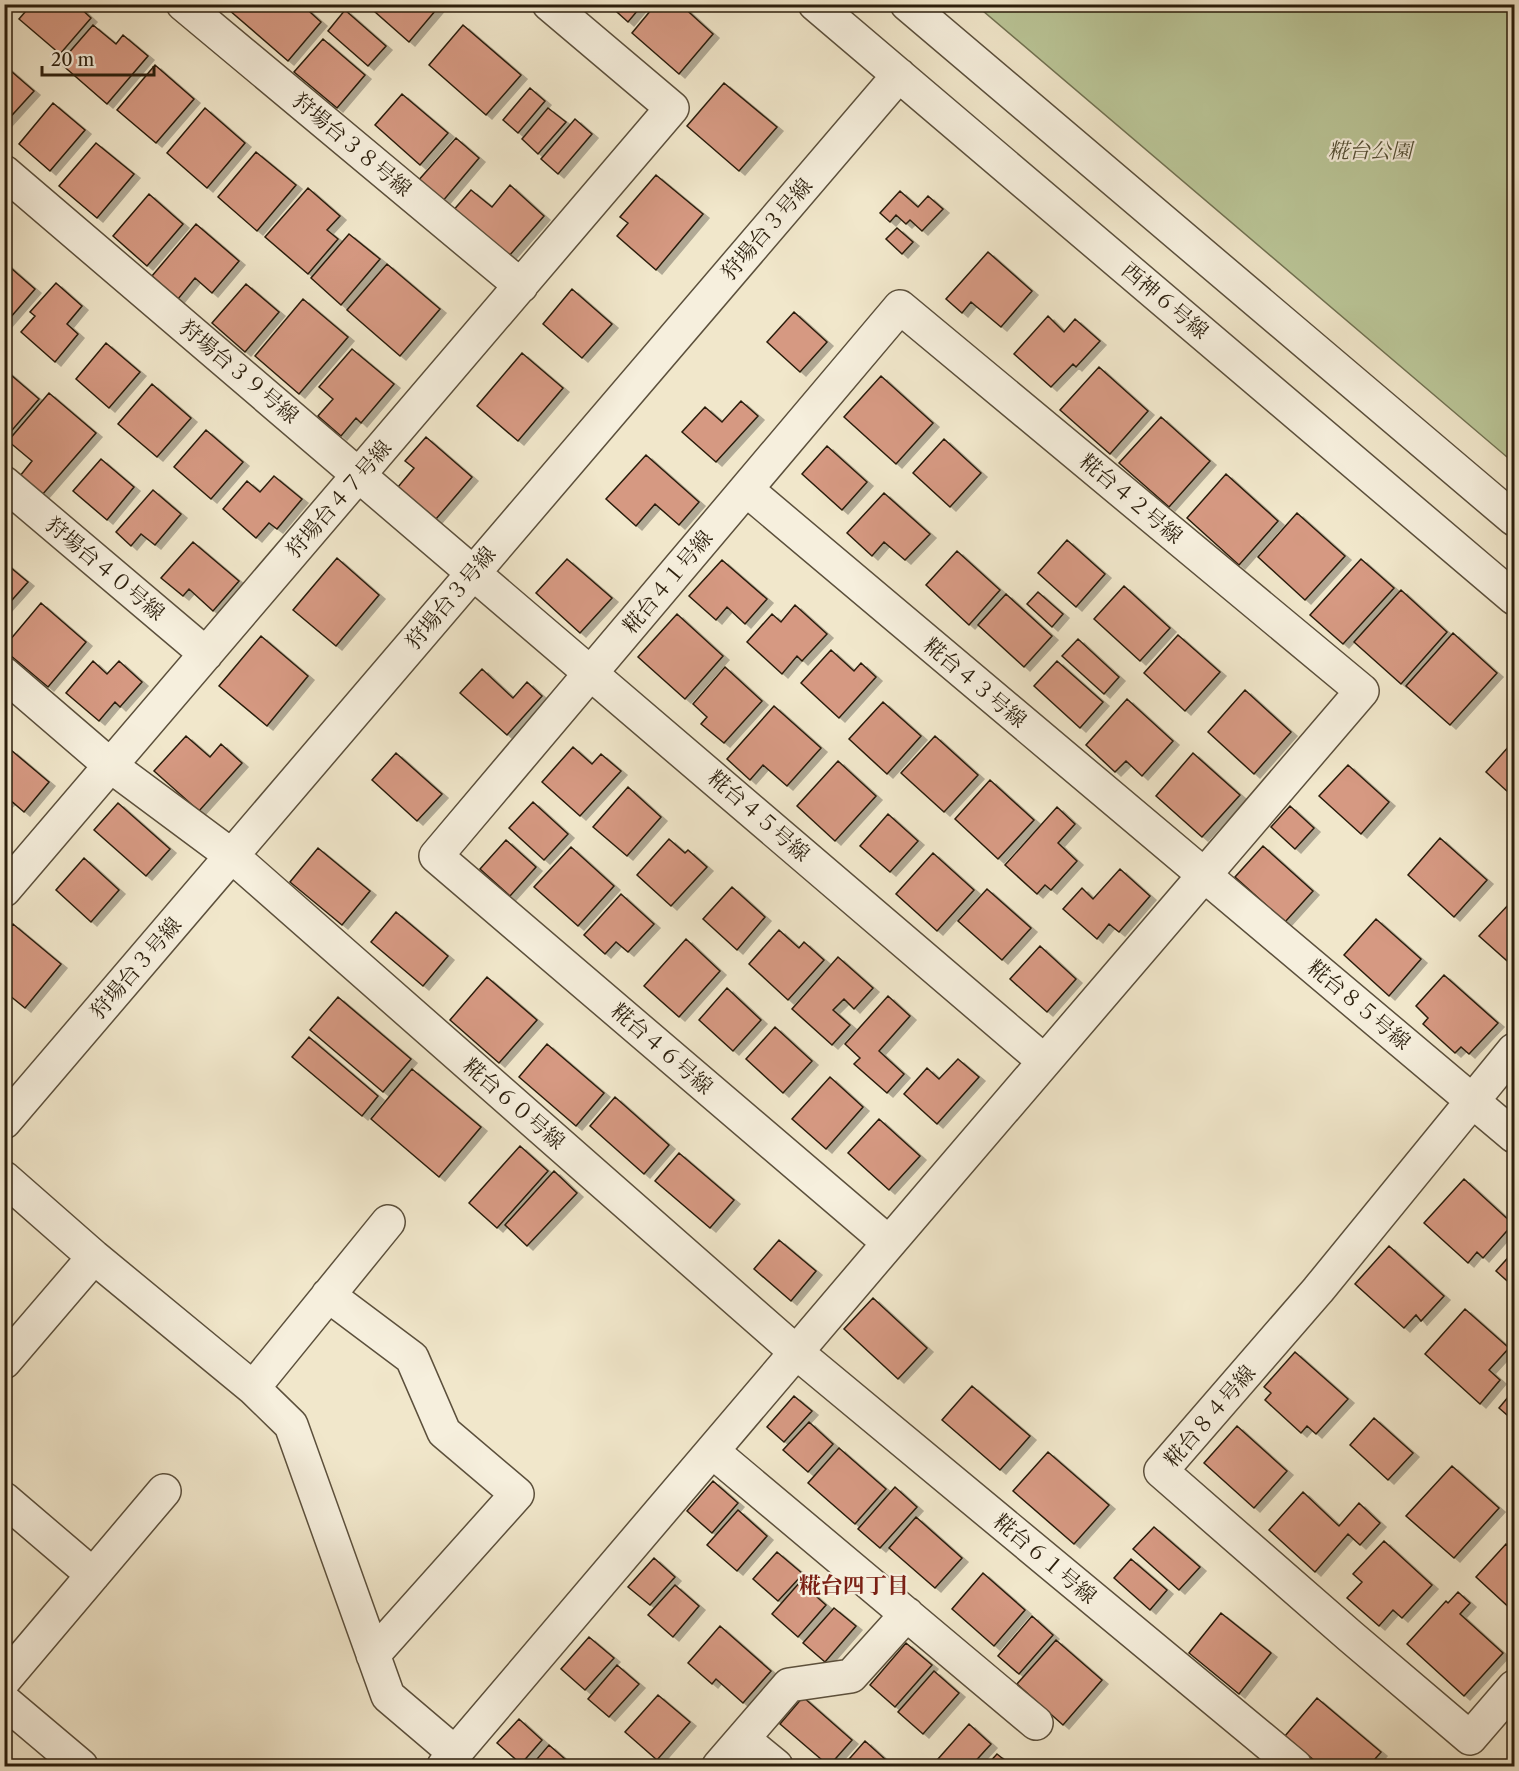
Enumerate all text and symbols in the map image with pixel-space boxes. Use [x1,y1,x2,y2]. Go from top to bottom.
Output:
scale bar [42,39,154,77]
text: 20 m [51,49,95,71]
street label: 狩場台３８号線 [288,88,417,201]
park label: 糀台公園 [1328,138,1415,163]
street label: 狩場台３号線 [716,173,817,284]
street label: 西神６号線 [1117,257,1214,344]
street label: 狩場台３９号線 [175,315,304,428]
street label: 狩場台４７号線 [281,435,396,562]
street label: 糀台４２号線 [1075,449,1188,549]
street label: 狩場台４０号線 [41,512,170,625]
street label: 糀台４１号線 [618,525,718,638]
street label: 狩場台３号線 [401,541,501,654]
street label: 糀台４３号線 [919,633,1032,733]
street label: 糀台４５号線 [704,765,815,866]
street label: 狩場台３号線 [85,912,186,1023]
street label: 糀台８５号線 [1303,955,1416,1055]
street label: 糀台４６号線 [607,998,718,1099]
street label: 糀台６０号線 [459,1053,570,1154]
street label: 糀台８４号線 [1159,1360,1260,1471]
street label: 糀台６１号線 [989,1509,1102,1609]
district label: 糀台四丁目 [799,1572,909,1599]

